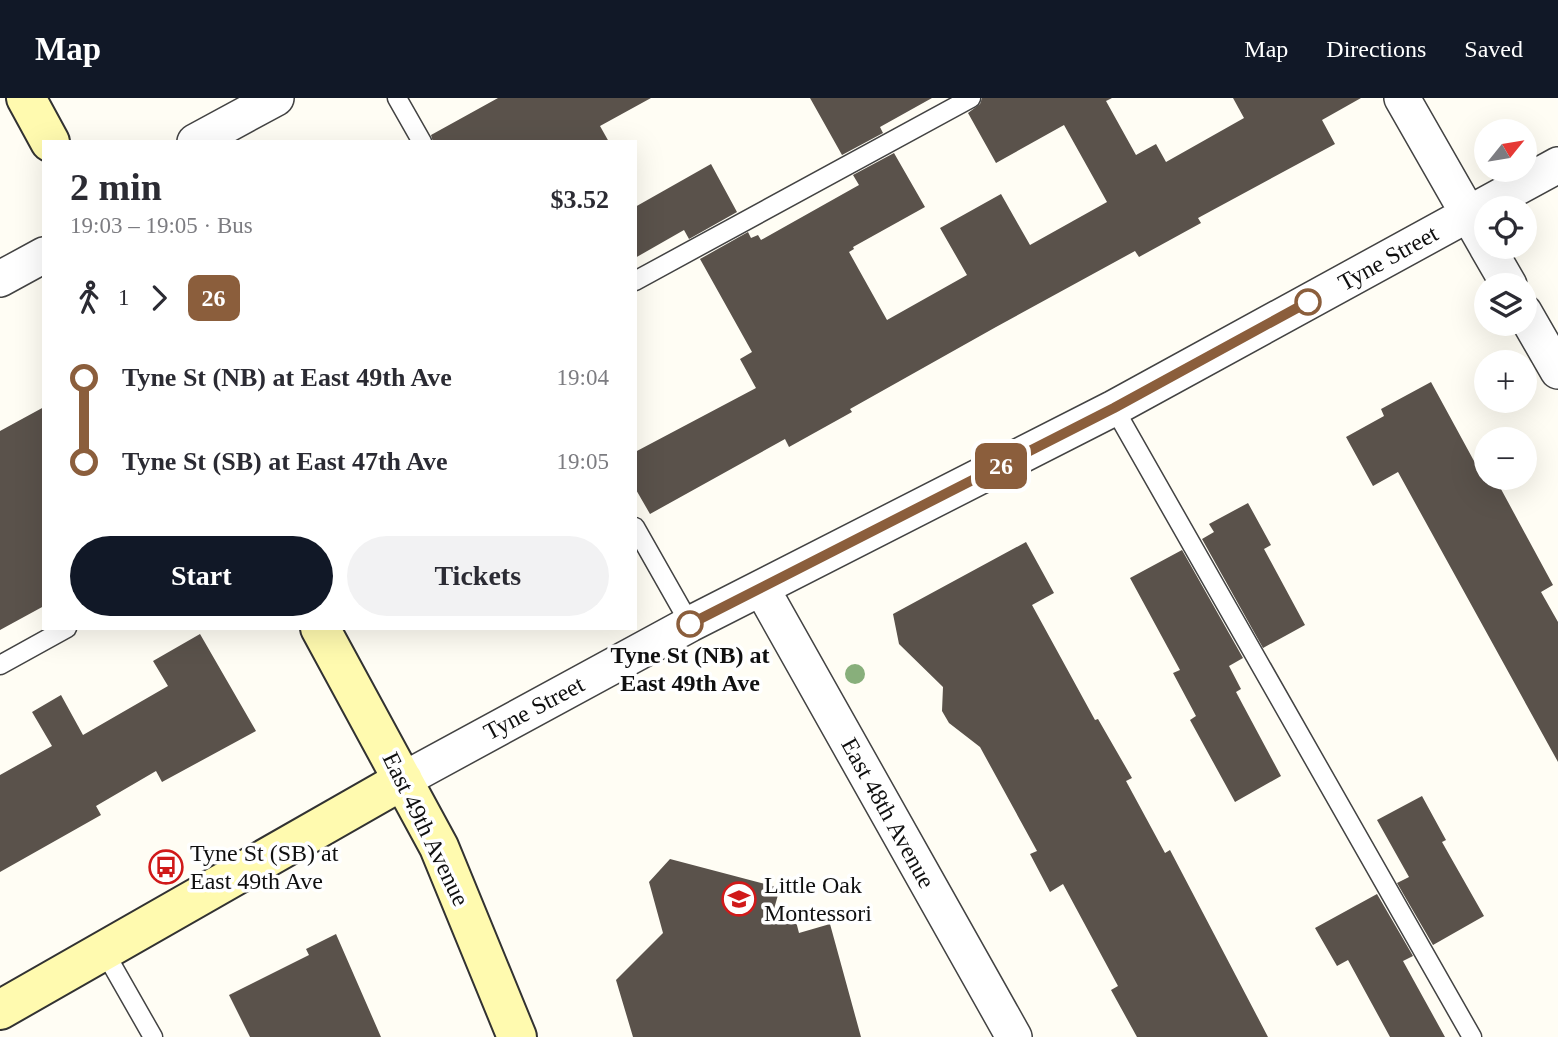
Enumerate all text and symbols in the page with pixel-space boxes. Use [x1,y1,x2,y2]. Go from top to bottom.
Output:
text: Map [35,31,101,67]
text: Map [1244,36,1288,62]
text: Directions [1326,36,1426,62]
text: Saved [1464,36,1523,62]
north arrow [1474,119,1536,182]
map controls [1474,119,1537,490]
text: 2 min [70,166,162,208]
text: $3.52 [551,185,609,214]
button: locate [1474,196,1537,259]
text: 19:03 – 19:05 · Bus [70,213,253,238]
street label: Tyne Street [1334,220,1443,296]
button: layers [1474,273,1537,336]
icon: walk [70,279,108,317]
icon: forward [140,279,178,317]
text: 1 [118,285,130,310]
text: 26 [202,285,226,311]
unlabelled marker [1295,289,1321,315]
button: + [1474,350,1537,413]
text: Tyne St (NB) at East 49th Ave [122,363,452,392]
text: 19:04 [557,365,609,390]
button: − [1474,427,1537,490]
line badge: 26 [970,443,1032,489]
text: Tyne St (SB) at East 47th Ave [122,447,448,476]
text: 19:05 [557,449,609,474]
text: 26 [989,453,1013,479]
button: Start [70,536,333,616]
button: Tickets [347,536,609,616]
marker: Tyne St (NB) at East 49th Ave [677,611,703,637]
place label: Tyne St (NB) at East 49th Ave [611,642,769,696]
street label: Tyne Street [480,671,589,745]
street label: East 48th Avenue [836,733,940,893]
street label: East 49th Avenue [378,748,474,910]
place label: Tyne St (SB) at East 49th Ave [190,840,339,894]
bus stop icon: Tyne St (SB) at East 49th Ave [147,848,185,886]
place label: Little Oak Montessori [764,872,872,926]
school or university icon: Little Oak Montessori [720,880,758,918]

